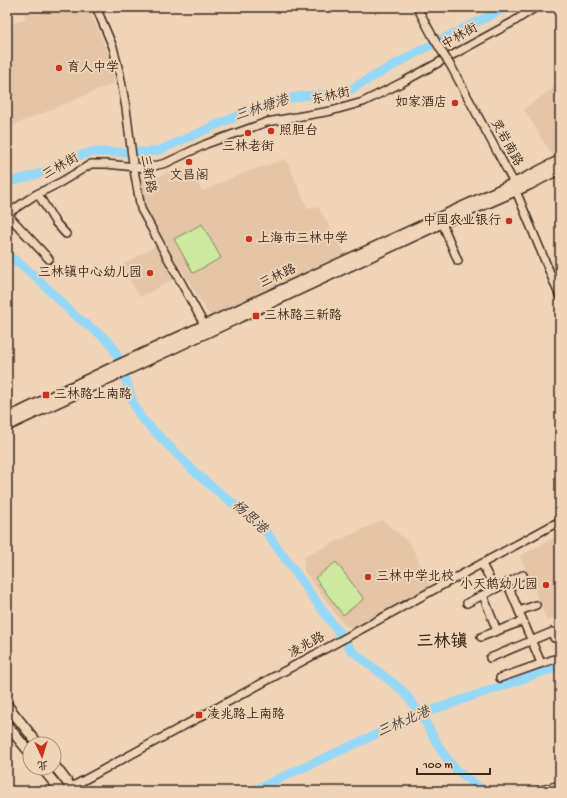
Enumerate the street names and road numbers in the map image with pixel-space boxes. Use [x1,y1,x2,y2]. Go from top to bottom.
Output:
street label: 中林街 [439,20,481,53]
street label: 东林街 [310,84,352,109]
street label: 灵岩南路 [487,116,526,169]
street label: 三林街 [40,150,82,183]
street label: 三新路 [136,153,159,195]
street label: 三林路 [257,261,299,292]
street label: 凌兆路 [286,629,328,662]

